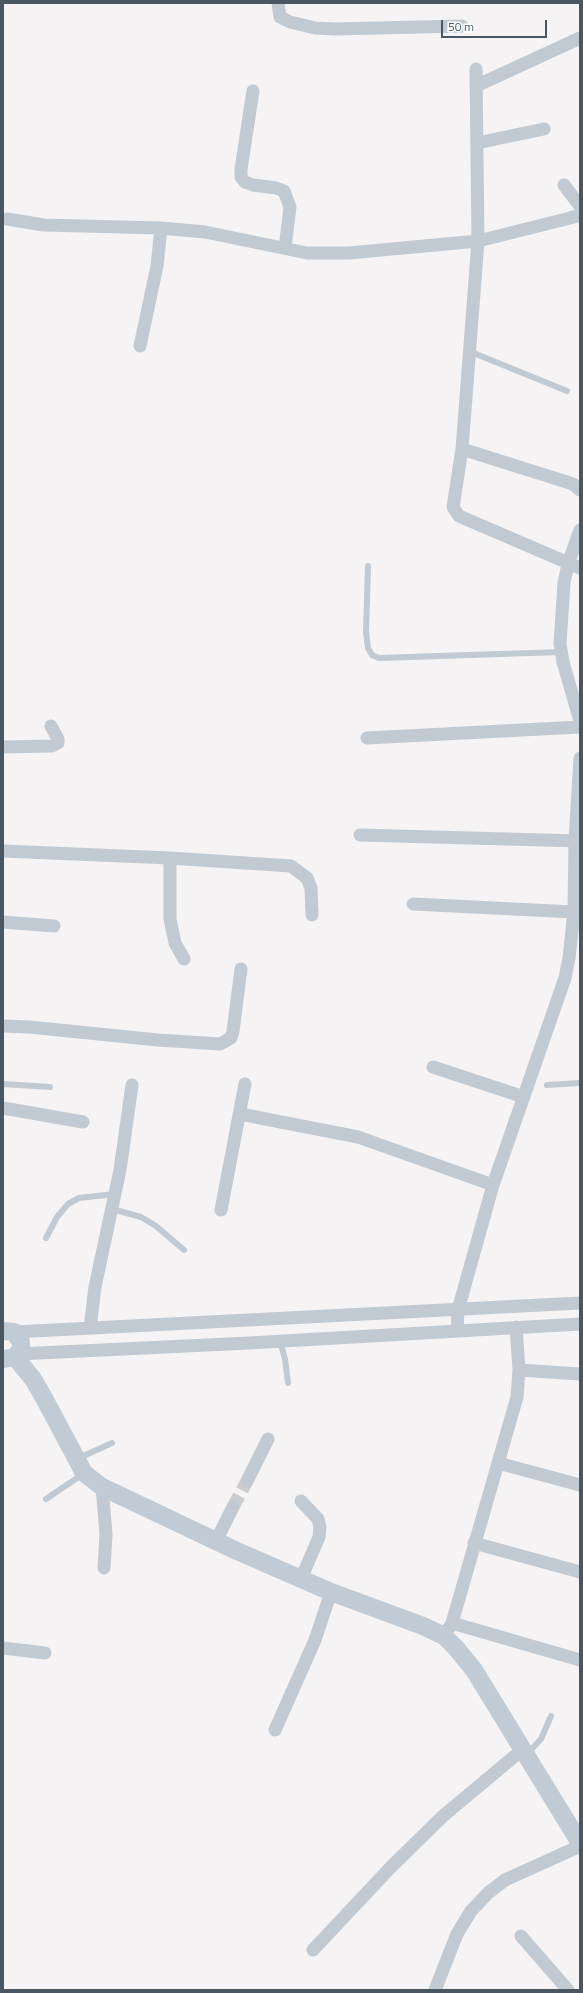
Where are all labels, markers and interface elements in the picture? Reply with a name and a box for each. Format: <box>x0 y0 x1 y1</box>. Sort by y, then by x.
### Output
scale bar <box>443 12 549 38</box>
text: 50 m <box>448 17 474 36</box>

